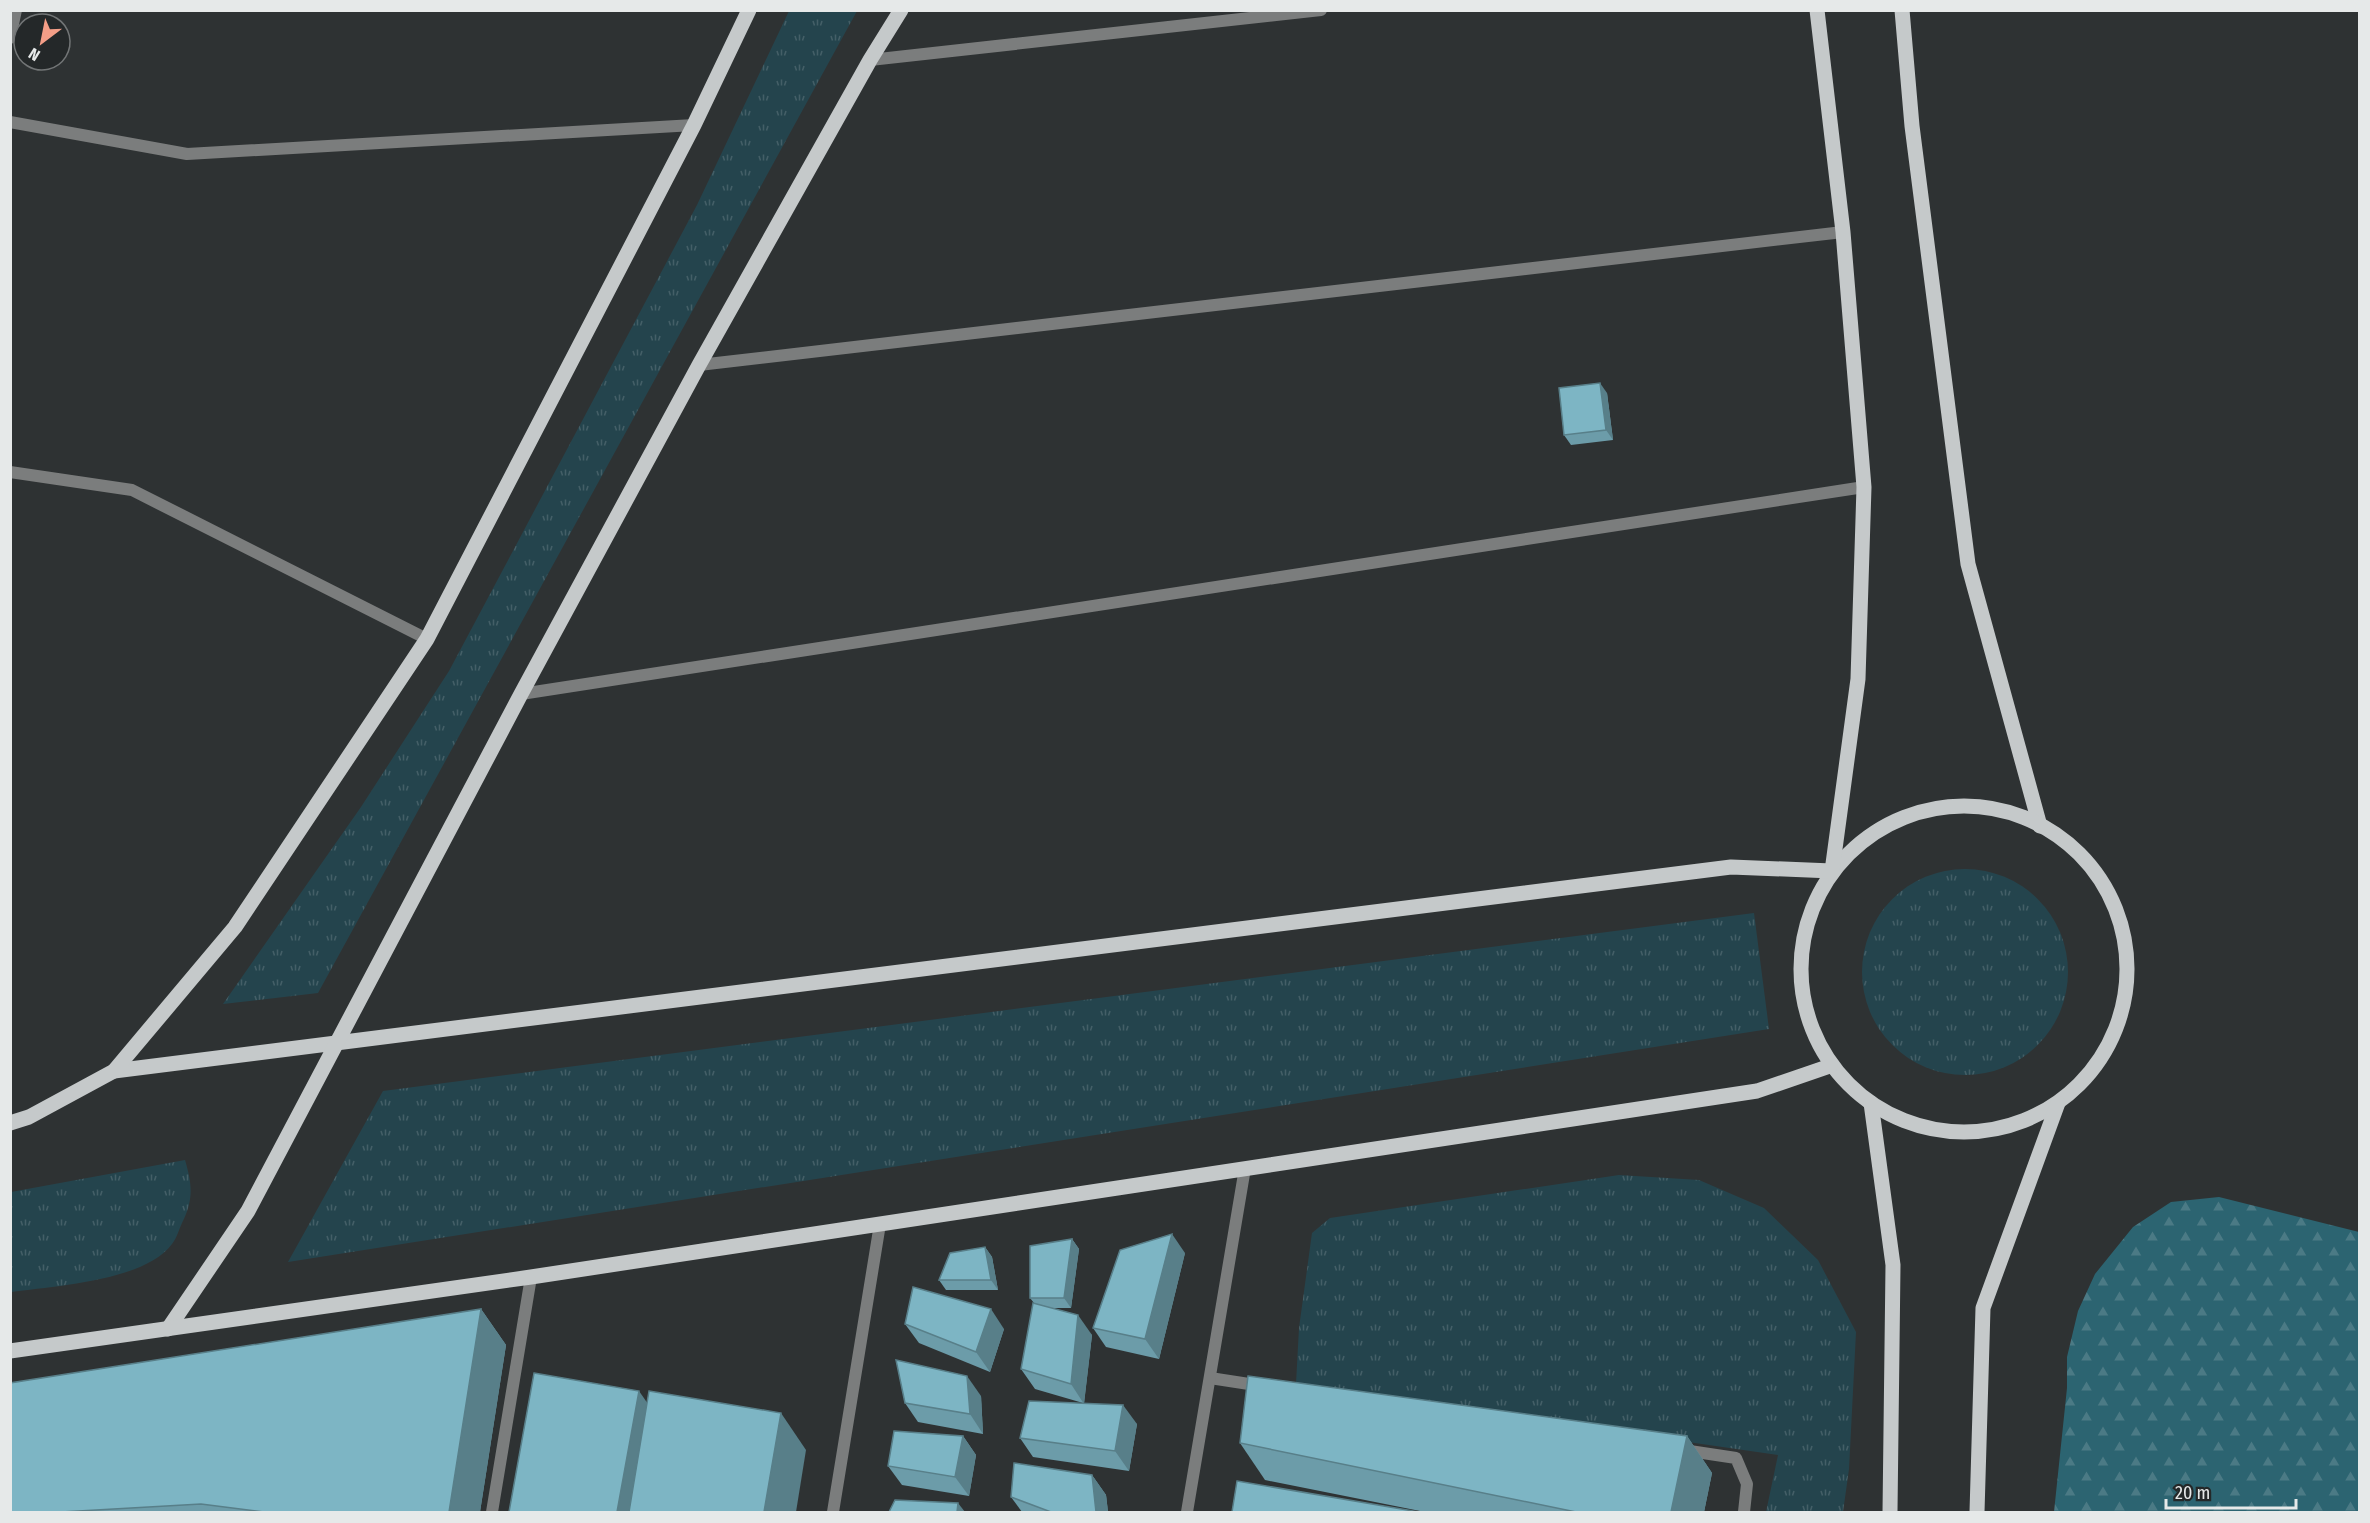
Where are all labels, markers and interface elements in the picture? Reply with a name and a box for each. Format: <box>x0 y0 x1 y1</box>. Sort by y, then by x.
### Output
north arrow <box>12 12 72 72</box>
text: N <box>25 44 43 65</box>
scale bar <box>2166 1472 2296 1510</box>
text: 20 m <box>2175 1482 2210 1504</box>

